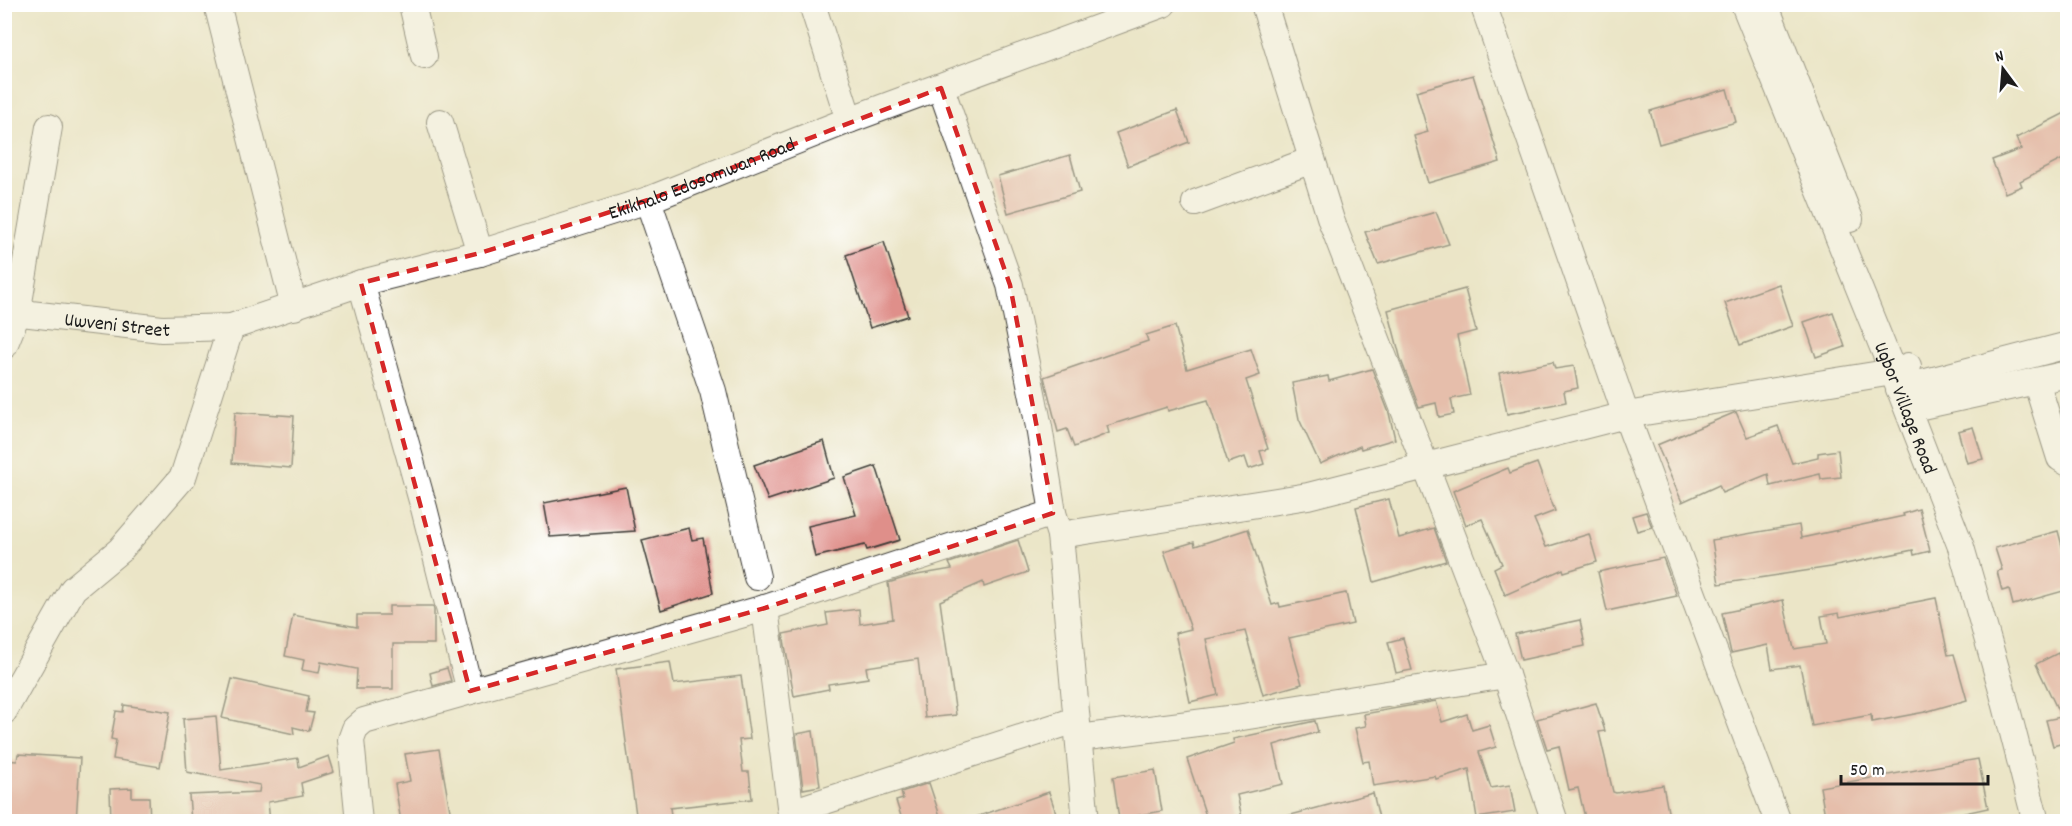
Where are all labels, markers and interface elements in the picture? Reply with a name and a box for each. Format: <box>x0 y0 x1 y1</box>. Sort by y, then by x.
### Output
north arrow <box>1973 39 2033 99</box>
text: N <box>1993 45 2007 69</box>
street label: Ekikhalo Edosomwan Road <box>605 132 800 229</box>
street label: Uwveni Street <box>63 307 170 346</box>
street label: Ugbor Village Road <box>1865 338 1942 479</box>
scale bar <box>1841 748 1988 786</box>
text: 50 m <box>1850 759 1885 784</box>

